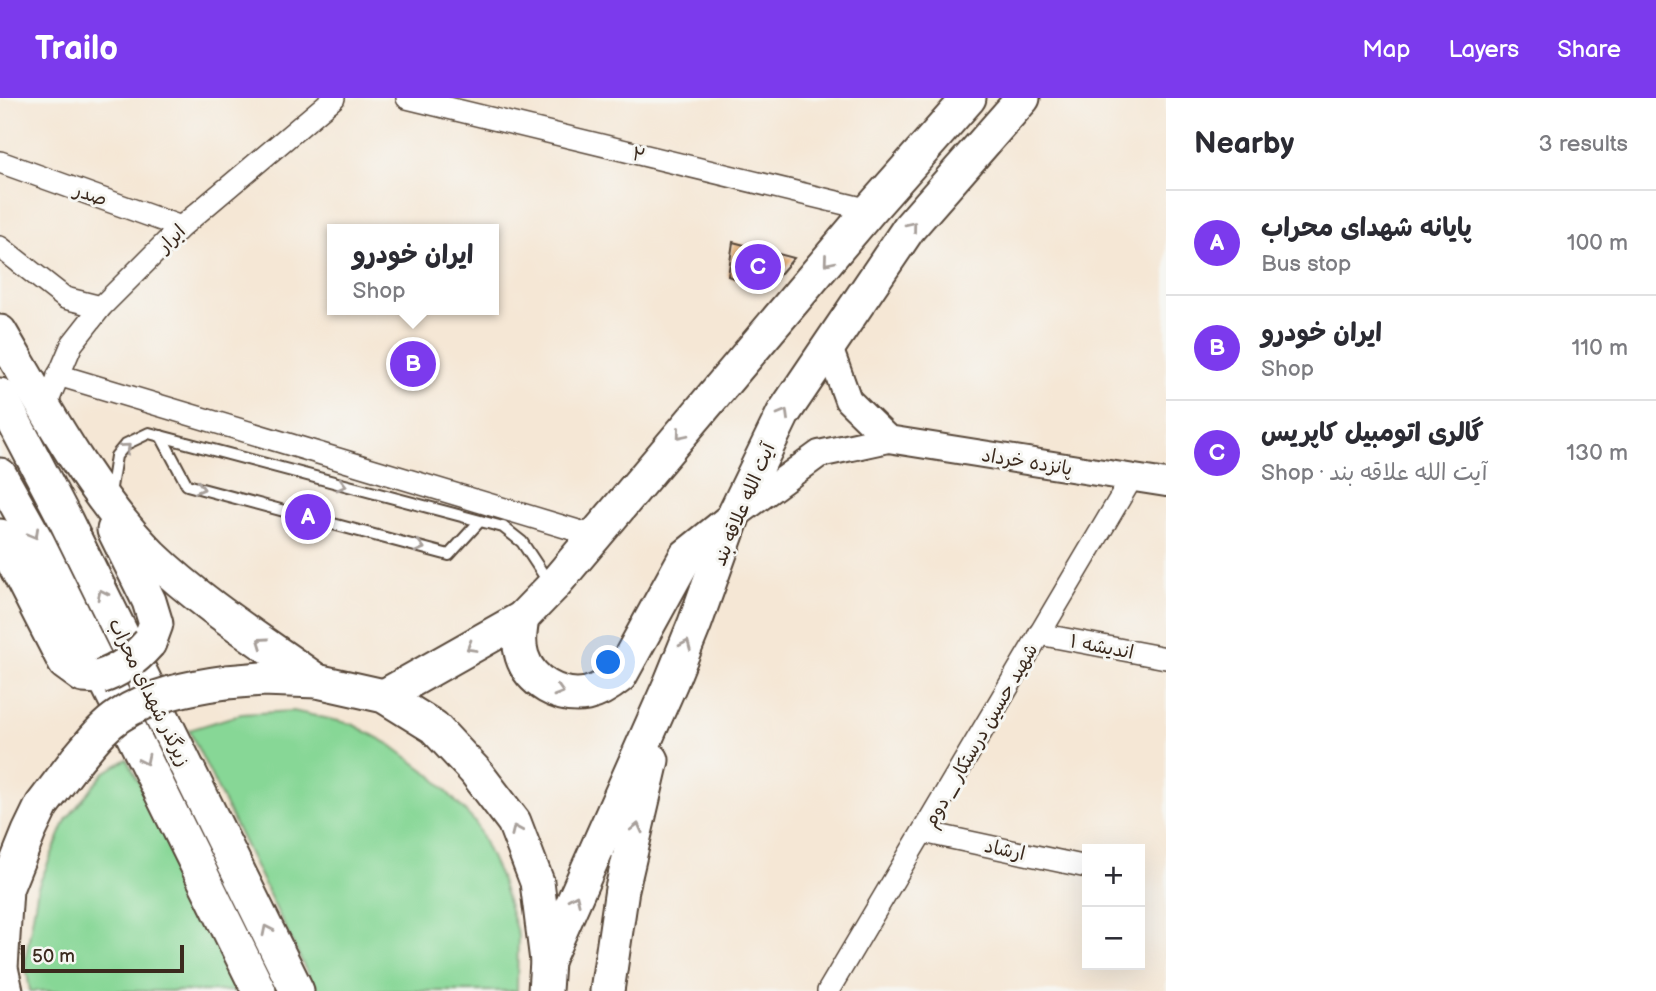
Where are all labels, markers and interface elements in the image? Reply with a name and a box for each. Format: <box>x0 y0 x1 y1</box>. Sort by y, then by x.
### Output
text: Trailo <box>35 29 118 69</box>
text: Map <box>1362 35 1410 64</box>
text: Layers <box>1448 35 1519 64</box>
text: Share <box>1557 35 1621 64</box>
text: Nearby <box>1194 126 1294 162</box>
text: 3 results <box>1539 130 1628 158</box>
street label: ۲ <box>630 143 648 168</box>
street label: صدر <box>69 178 110 212</box>
text: پایانه شهدای محراب <box>1261 213 1472 244</box>
street label: ابرار <box>152 220 191 259</box>
one-way arrow <box>904 221 916 234</box>
popup <box>327 224 499 315</box>
text: A <box>1210 229 1224 257</box>
text: 100 m <box>1567 229 1628 257</box>
text: ایران خودرو <box>353 240 473 271</box>
pin: C <box>735 241 781 293</box>
text: Bus stop <box>1261 250 1351 278</box>
one-way arrow <box>823 253 836 265</box>
text: Shop <box>353 277 406 305</box>
text: ایران خودرو <box>1261 318 1382 349</box>
text: B <box>1209 334 1225 362</box>
text: 110 m <box>1571 334 1628 362</box>
pin: B <box>390 338 436 390</box>
text: Shop <box>1261 355 1314 383</box>
one-way arrow <box>776 408 789 421</box>
text: گالری اتومبیل کاپریس <box>1261 418 1484 449</box>
one-way arrow <box>677 426 689 439</box>
street label: آیت الله علاقه بند <box>708 439 781 569</box>
text: C <box>1209 439 1225 467</box>
text: 130 m <box>1566 439 1628 467</box>
one-way arrow <box>118 444 131 456</box>
street label: پانزده خرداد <box>980 444 1074 481</box>
text: Shop · آیت الله علاقه بند <box>1261 459 1487 487</box>
one-way arrow <box>335 477 347 491</box>
one-way arrow <box>194 480 206 494</box>
pin: A <box>285 491 331 543</box>
one-way arrow <box>25 527 39 539</box>
one-way arrow <box>414 539 426 553</box>
one-way arrow <box>96 589 110 601</box>
street label: زیرگذر شهدای محراب <box>103 615 194 770</box>
street label: اندیشه ۱ <box>1068 630 1135 665</box>
one-way arrow <box>257 638 270 650</box>
one-way arrow <box>466 639 478 652</box>
one-way arrow <box>678 640 692 653</box>
street label: شهید حسین درستکار _ دوم <box>919 640 1045 833</box>
your location <box>591 645 625 679</box>
one-way arrow <box>553 682 565 697</box>
one-way arrow <box>137 753 151 765</box>
one-way arrow <box>629 822 643 834</box>
one-way arrow <box>510 825 524 837</box>
street label: ارشاد <box>982 835 1027 866</box>
map controls <box>1082 844 1145 970</box>
button: + <box>1082 844 1145 907</box>
one-way arrow <box>567 893 581 906</box>
button: − <box>1082 907 1145 970</box>
one-way arrow <box>261 925 275 937</box>
scale bar <box>21 942 184 974</box>
text: 50 m <box>32 945 75 968</box>

